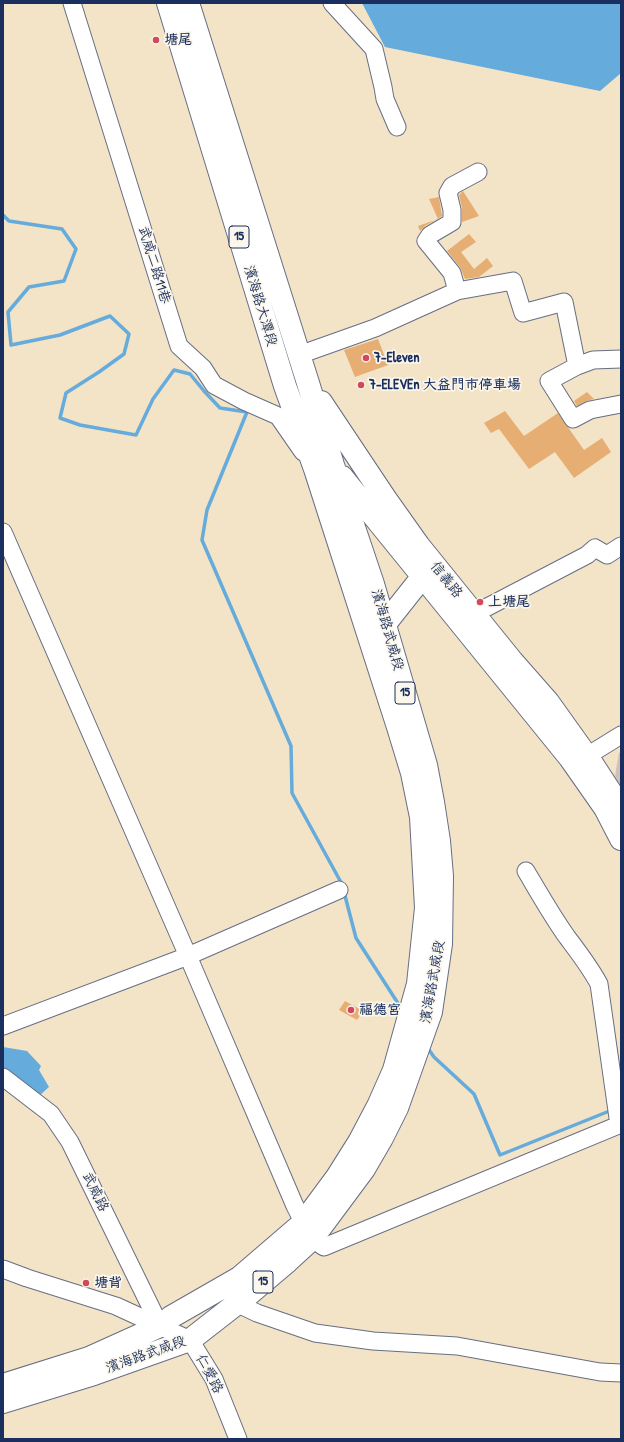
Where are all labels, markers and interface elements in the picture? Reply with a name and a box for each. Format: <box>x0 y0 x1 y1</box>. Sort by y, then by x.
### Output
place label: 塘尾 <box>164 32 192 48</box>
marker: 塘尾 <box>151 35 161 45</box>
street label: 武威二路11巷 <box>134 224 174 306</box>
road number: 15 <box>229 226 249 248</box>
street label: 濱海路大潭段 <box>240 263 280 349</box>
place label: 7-Eleven <box>374 350 420 366</box>
marker: 7-Eleven <box>361 353 371 363</box>
place label: 7-ELEVEn 大益門市停車場 <box>369 377 521 393</box>
marker: 7-ELEVEn 大益門市停車場 <box>356 380 366 390</box>
street label: 信義路 <box>426 558 466 602</box>
street label: 濱海路武威段 <box>367 587 407 673</box>
place label: 上塘尾 <box>488 594 530 610</box>
marker: 上塘尾 <box>475 597 485 607</box>
road number: 15 <box>395 682 415 704</box>
street label: 濱海路武威段 <box>417 939 449 1025</box>
place label: 福德宮 <box>359 1002 401 1018</box>
marker: 福德宮 <box>346 1005 356 1015</box>
street label: 武威路 <box>78 1169 112 1215</box>
road number: 15 <box>253 1271 273 1293</box>
place label: 塘背 <box>94 1275 122 1291</box>
marker: 塘背 <box>81 1278 91 1288</box>
street label: 濱海路武威段 <box>104 1333 188 1377</box>
street label: 仁愛路 <box>192 1352 226 1396</box>

